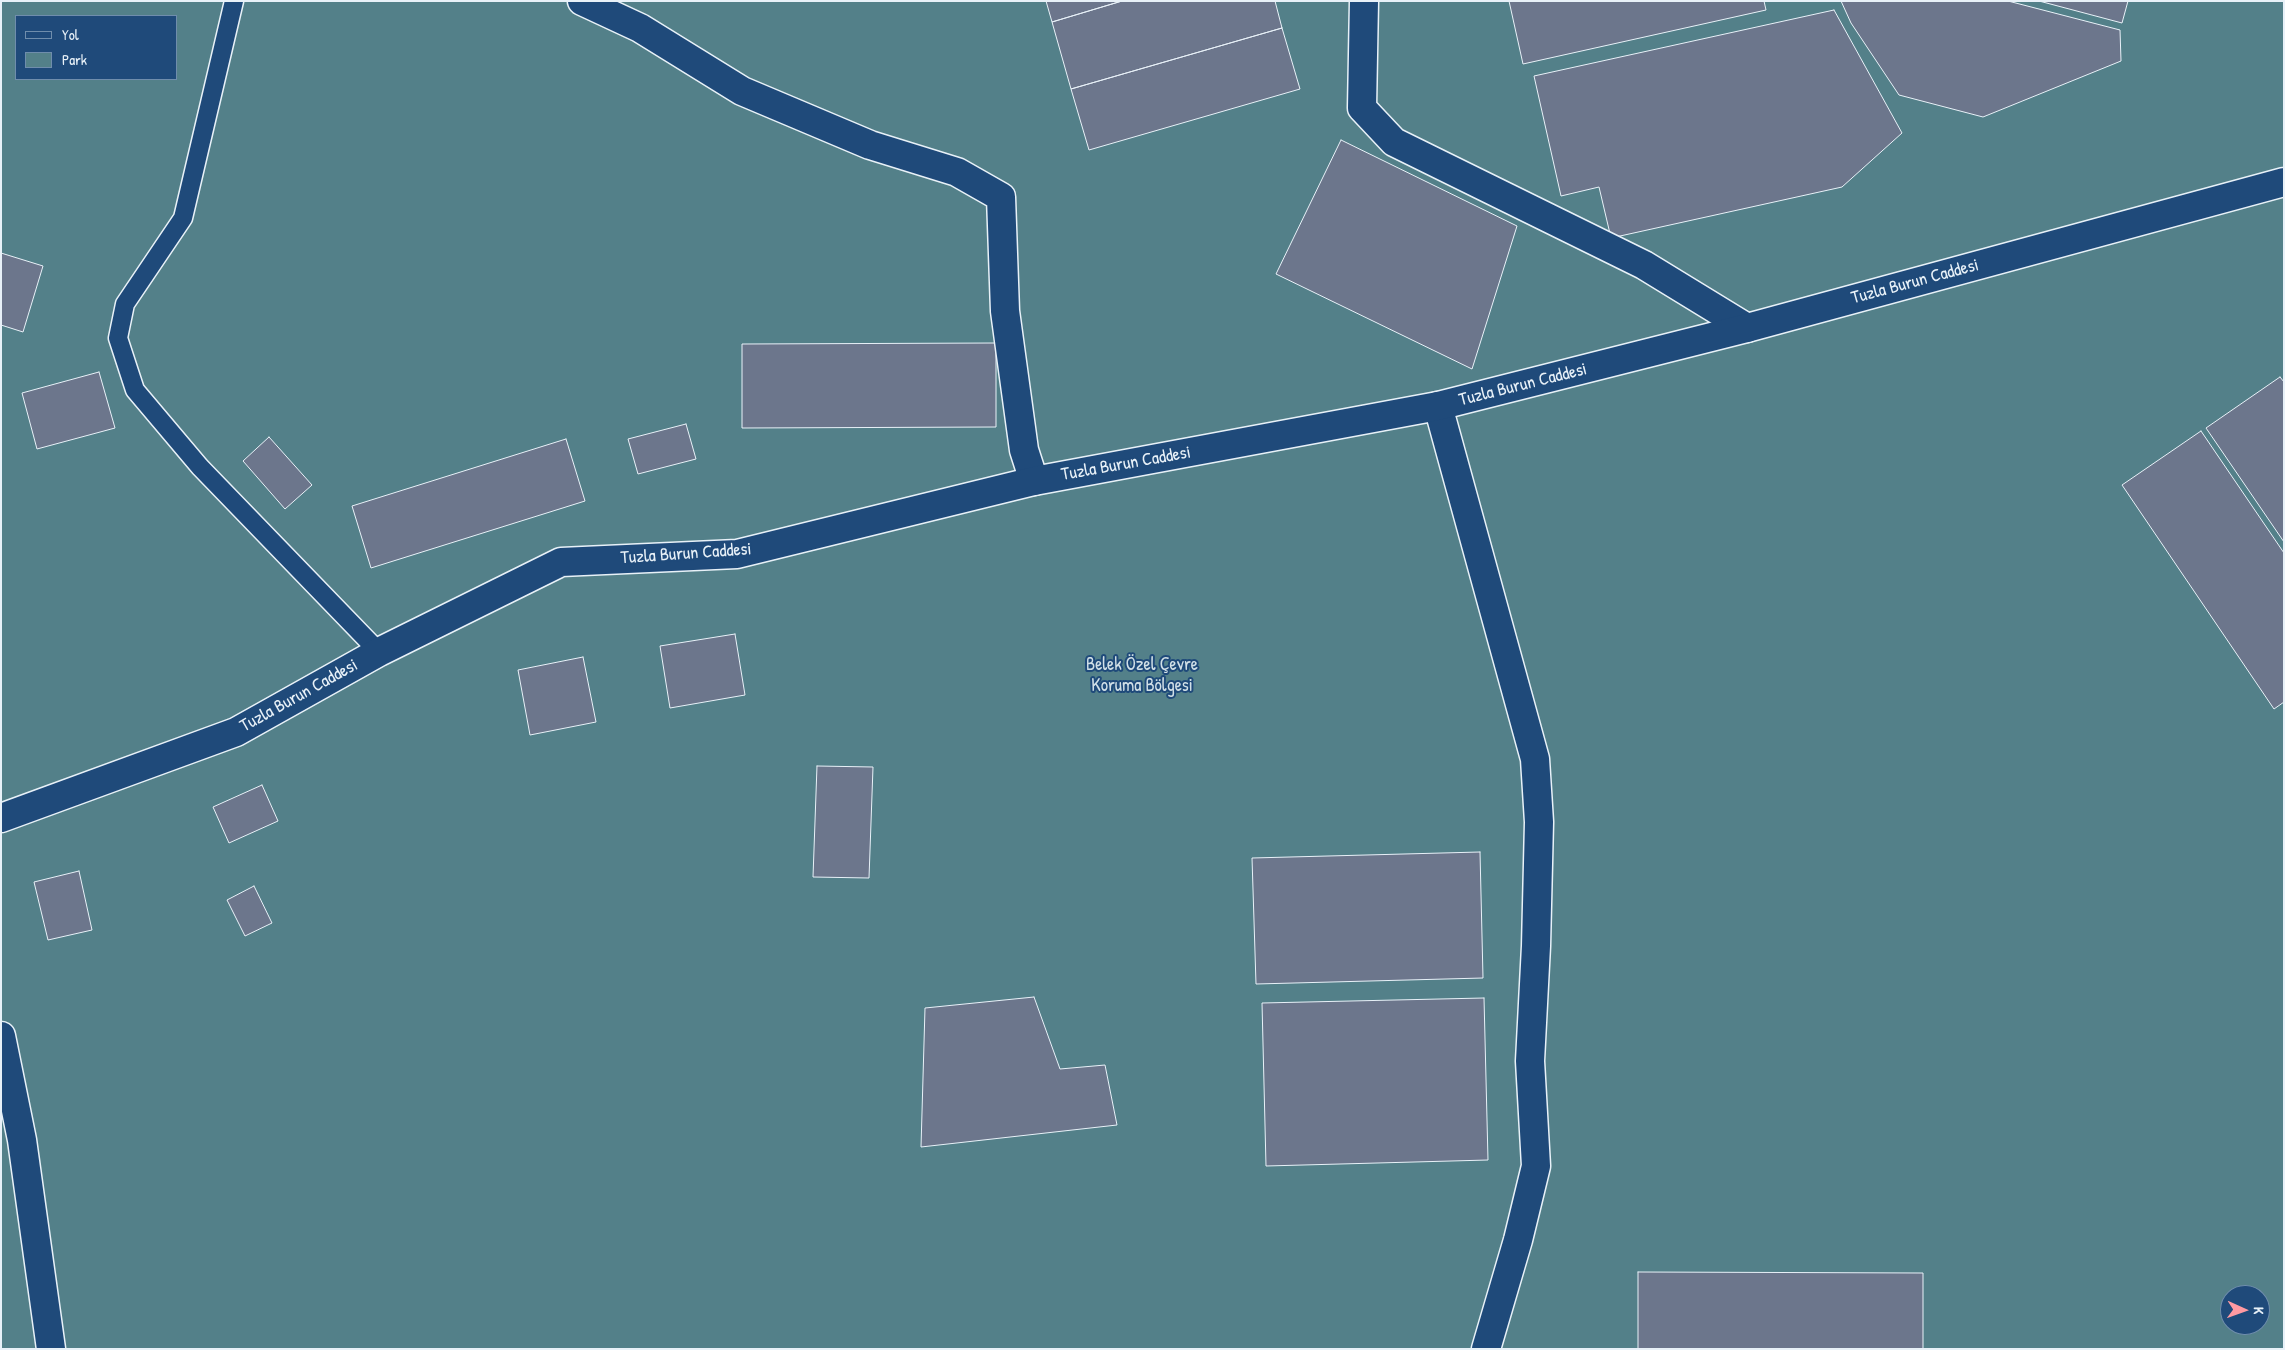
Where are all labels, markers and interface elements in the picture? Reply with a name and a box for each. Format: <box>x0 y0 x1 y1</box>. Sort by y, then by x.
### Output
legend <box>15 15 178 80</box>
text: Yol <box>62 24 79 45</box>
text: Park <box>62 49 87 70</box>
street label: Tuzla Burun Caddesi <box>1849 255 1981 309</box>
street label: Tuzla Burun Caddesi <box>1457 359 1589 411</box>
street label: Tuzla Burun Caddesi <box>1060 442 1192 486</box>
street label: Tuzla Burun Caddesi <box>620 539 752 569</box>
park label: Belek Özel Çevre Koruma Bölgesi <box>1086 654 1198 696</box>
street label: Tuzla Burun Caddesi <box>236 655 362 737</box>
north arrow <box>2220 1285 2270 1335</box>
text: K <box>2250 1307 2269 1314</box>

